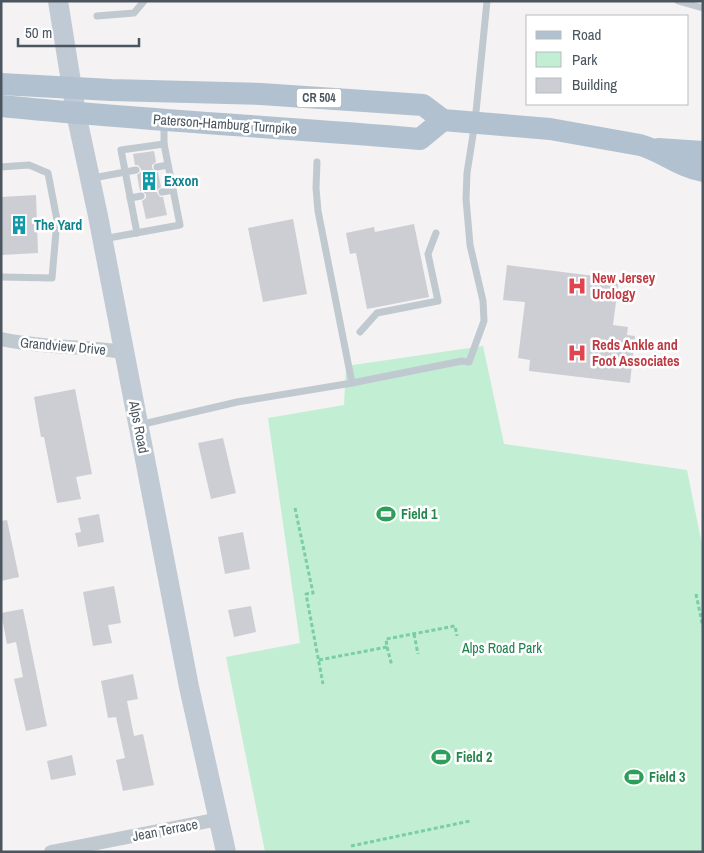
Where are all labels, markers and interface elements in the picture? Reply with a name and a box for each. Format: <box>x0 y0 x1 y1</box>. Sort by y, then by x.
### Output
scale bar <box>18 15 139 47</box>
legend <box>526 15 689 105</box>
text: 50 m <box>25 22 52 43</box>
text: Road <box>572 24 601 45</box>
text: Park <box>572 49 598 70</box>
text: Building <box>572 74 617 95</box>
road number: CR 504 <box>296 89 342 108</box>
street label: Paterson-Hamburg Turnpike <box>152 110 298 138</box>
building icon: Exxon <box>138 170 160 192</box>
place label: Exxon <box>164 172 198 190</box>
building icon: The Yard <box>8 214 30 236</box>
place label: The Yard <box>34 216 82 234</box>
place label: New Jersey Urology <box>592 269 656 303</box>
hospital icon: New Jersey Urology <box>566 275 588 297</box>
street label: Grandview Drive <box>19 333 107 359</box>
place label: Reds Ankle and Foot Associates <box>592 336 680 370</box>
hospital icon: Reds Ankle and Foot Associates <box>566 342 588 364</box>
street label: Alps Road <box>125 398 153 455</box>
sports icon: Field 1 <box>375 503 397 525</box>
place label: Field 1 <box>401 505 438 523</box>
park label: Alps Road Park <box>461 639 542 657</box>
sports icon: Field 2 <box>430 746 452 768</box>
place label: Field 2 <box>456 748 492 766</box>
sports icon: Field 3 <box>623 766 645 788</box>
place label: Field 3 <box>649 768 685 786</box>
street label: Jean Terrace <box>131 815 199 845</box>

